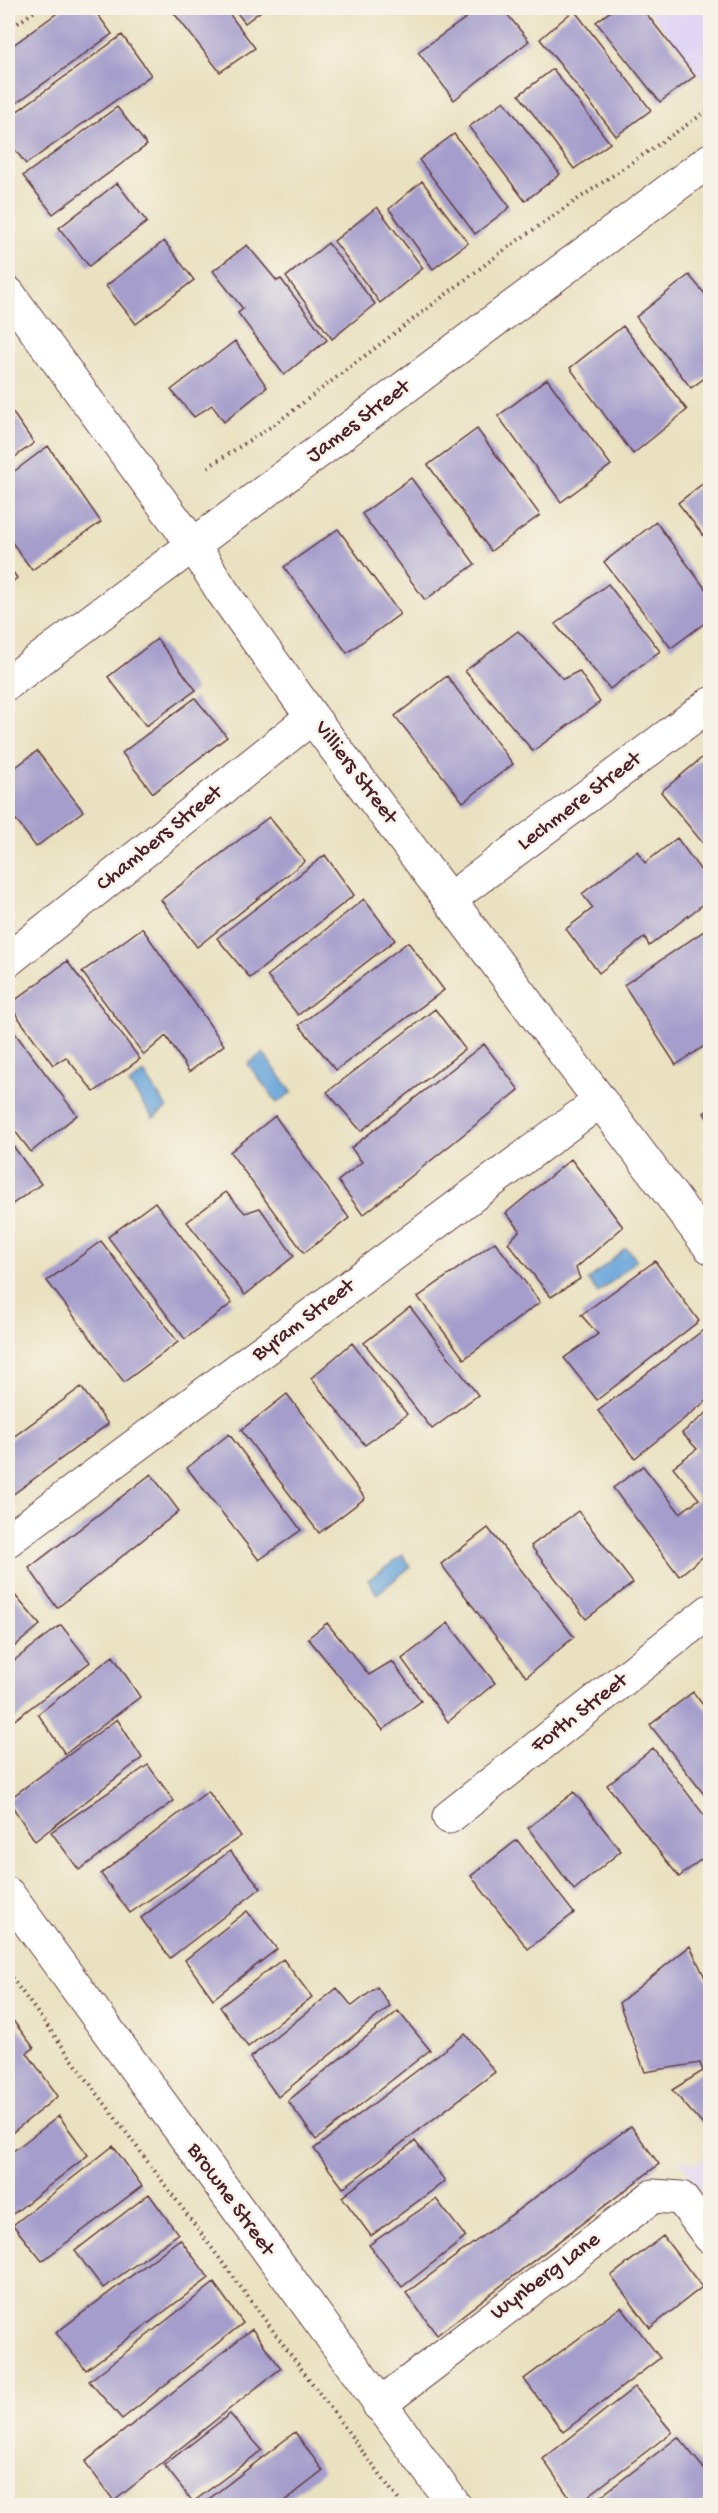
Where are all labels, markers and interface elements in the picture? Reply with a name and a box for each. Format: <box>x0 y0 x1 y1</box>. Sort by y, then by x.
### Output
street label: James Street <box>302 373 417 469</box>
street label: Villiers Street <box>307 715 403 831</box>
street label: Lechmere Street <box>513 746 649 857</box>
street label: Chambers Street <box>92 779 230 898</box>
street label: Byram Street <box>247 1273 362 1369</box>
street label: Forth Street <box>526 1667 635 1760</box>
street label: Browne Street <box>180 2138 281 2263</box>
street label: Wynberg Lane <box>486 2227 606 2327</box>

